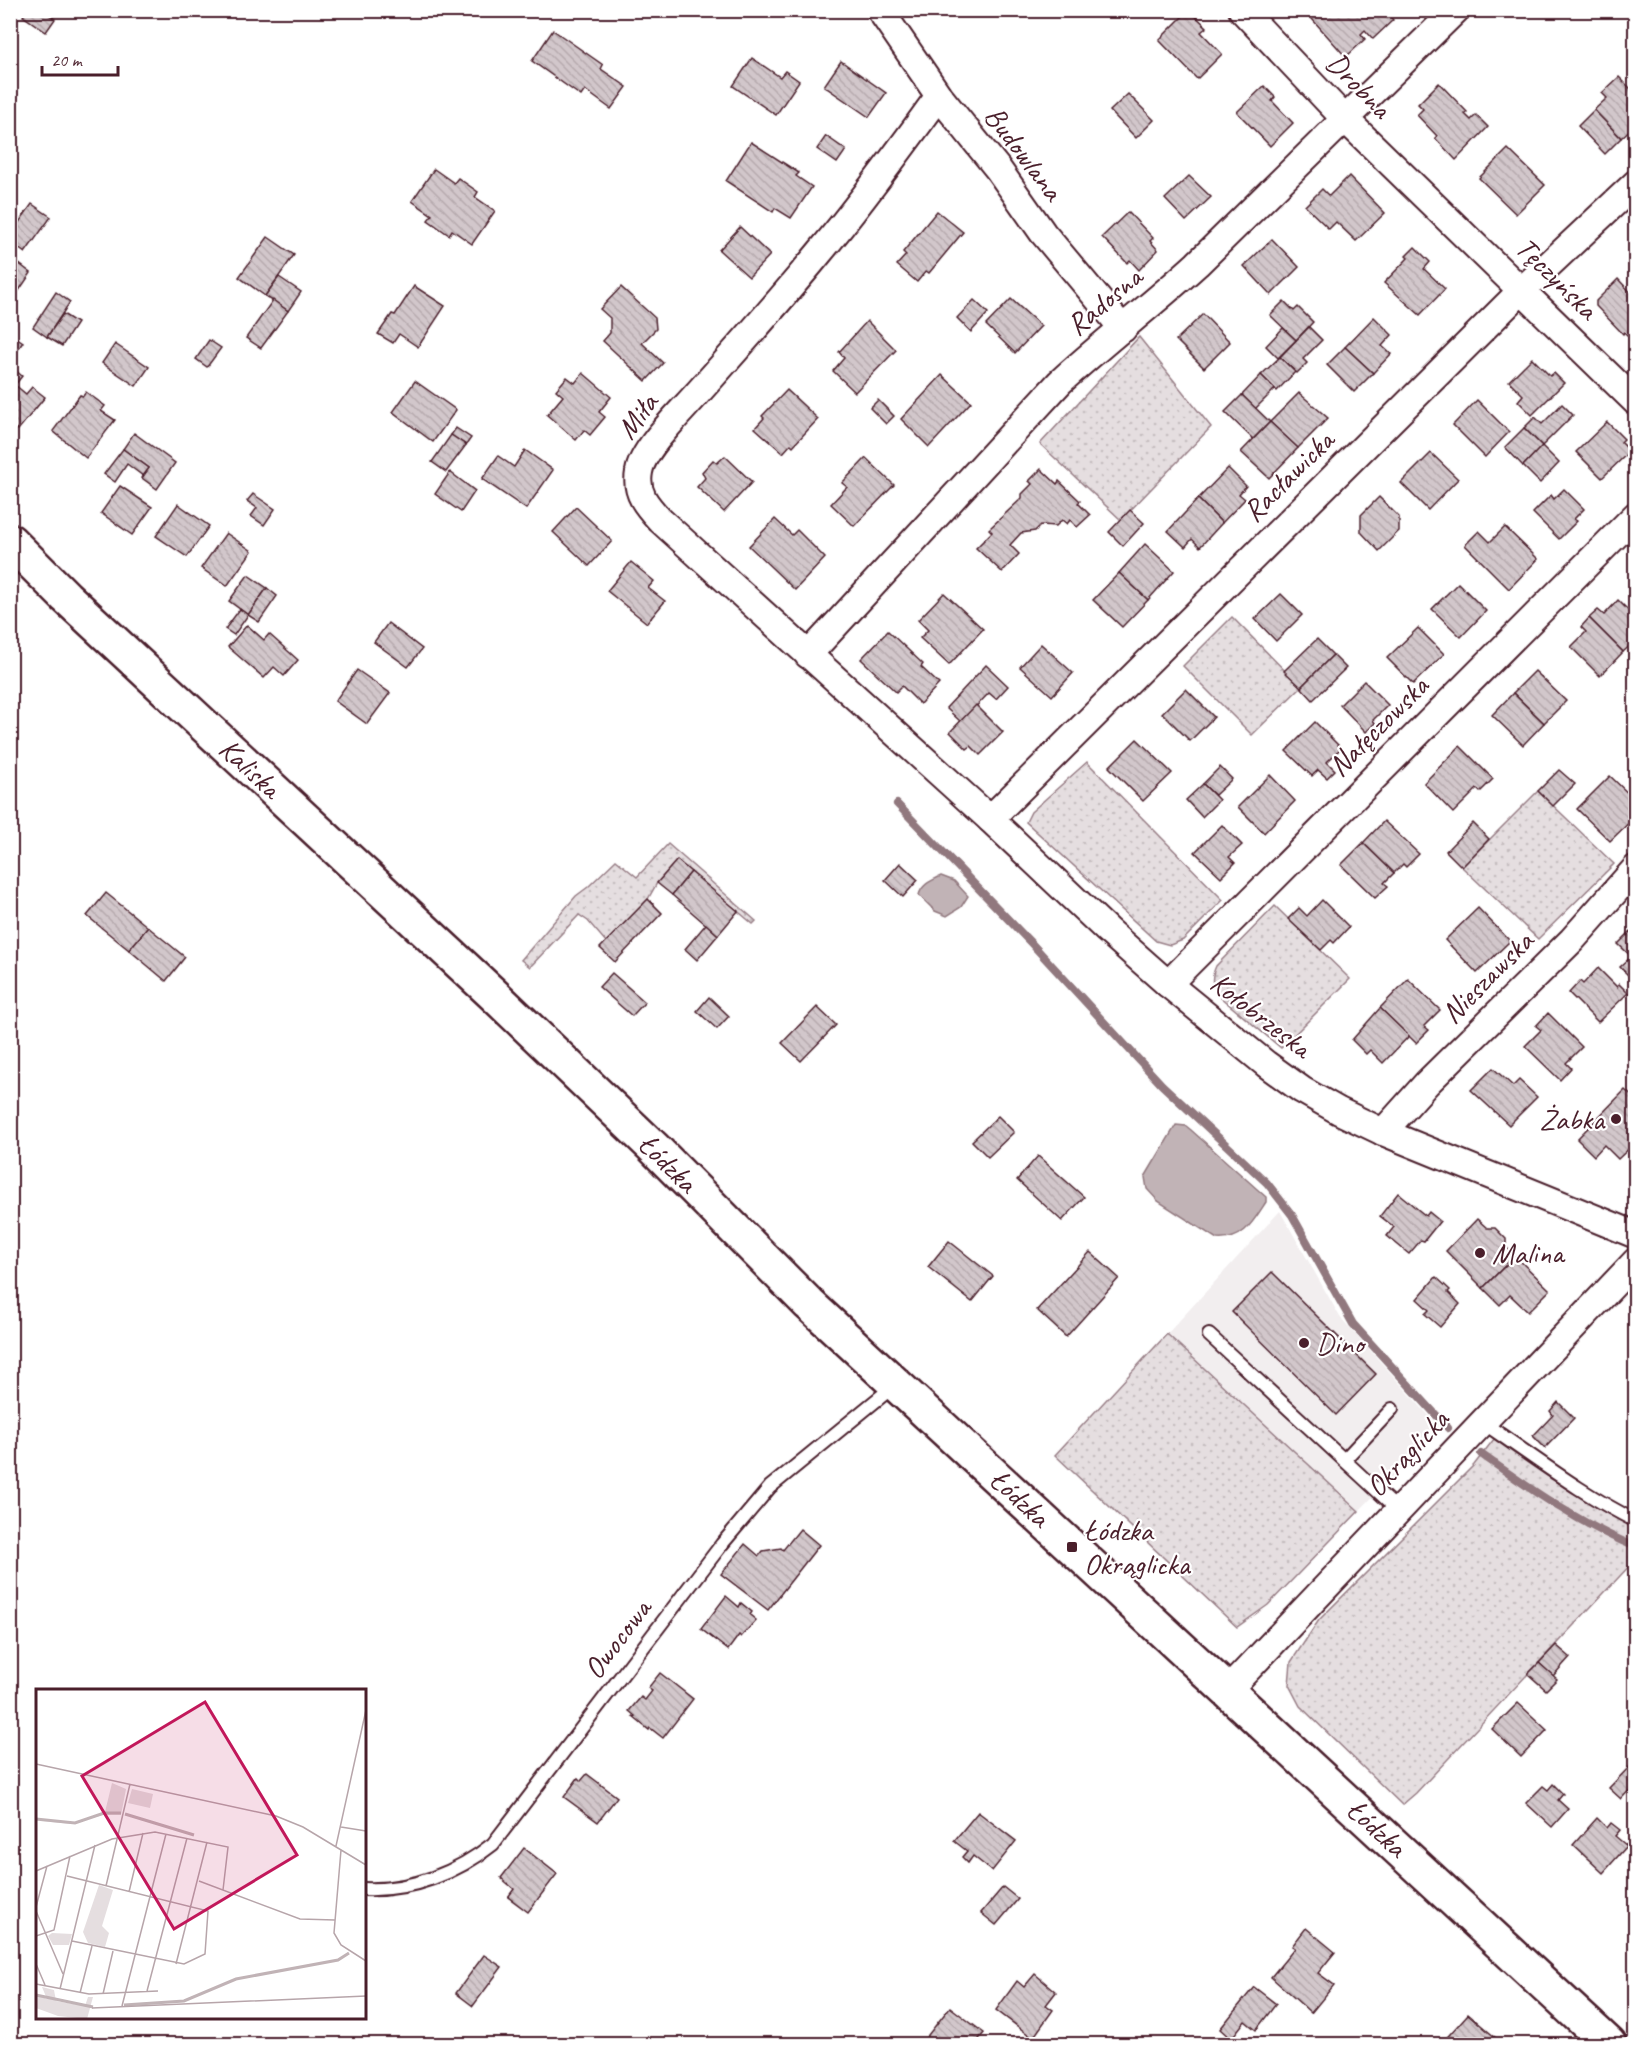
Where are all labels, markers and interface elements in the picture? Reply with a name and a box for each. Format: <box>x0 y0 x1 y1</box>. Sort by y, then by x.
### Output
scale bar <box>42 39 118 77</box>
street label: Drobna <box>1318 44 1401 128</box>
text: 20 m <box>51 49 84 71</box>
street label: Budowlana <box>976 98 1073 209</box>
street label: Tęczyńska <box>1508 229 1608 329</box>
street label: Radosna <box>1058 257 1152 344</box>
street label: Miła <box>608 384 668 446</box>
street label: Racławicka <box>1234 420 1344 530</box>
street label: Nałęczowska <box>1320 666 1438 784</box>
street label: Kaliska <box>211 730 291 808</box>
street label: Nieszawska <box>1433 921 1543 1031</box>
street label: Kołobrzeska <box>1203 964 1321 1068</box>
place label: Żabka <box>1539 1100 1606 1138</box>
marker: Żabka <box>1609 1112 1623 1126</box>
street label: Łódzka <box>630 1125 707 1202</box>
place label: Malina <box>1492 1234 1566 1272</box>
marker: Malina <box>1473 1246 1487 1260</box>
place label: Dino <box>1316 1324 1367 1362</box>
marker: Dino <box>1297 1336 1311 1350</box>
street label: Okrąglicka <box>1357 1400 1458 1505</box>
street label: Łódzka <box>982 1461 1059 1537</box>
place label: Łódzka Okrąglicka <box>1084 1511 1192 1583</box>
marker: Łódzka Okrąglicka <box>1065 1540 1079 1554</box>
street label: Owocowa <box>575 1589 661 1686</box>
inset map <box>36 1689 366 2019</box>
street label: Łódzka <box>1339 1791 1416 1867</box>

